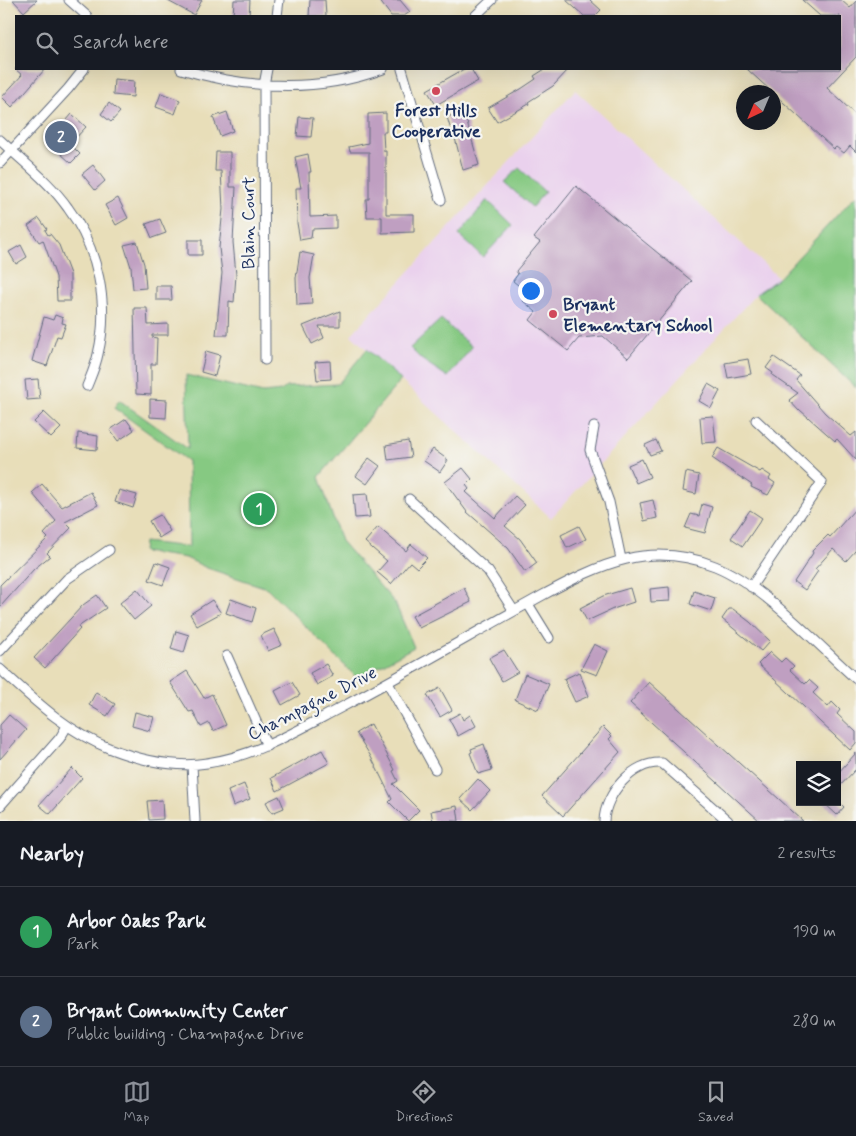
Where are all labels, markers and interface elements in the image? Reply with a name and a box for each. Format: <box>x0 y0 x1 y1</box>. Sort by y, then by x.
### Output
search box <box>15 15 841 70</box>
icon: search <box>33 29 61 57</box>
text: Search here <box>73 30 169 55</box>
marker: Forest Hills Cooperative <box>430 85 442 97</box>
north arrow <box>736 85 781 130</box>
place label: Forest Hills Cooperative <box>391 99 481 144</box>
pin: 2 <box>45 118 77 156</box>
street label: Blain Court <box>237 177 261 269</box>
your location <box>518 278 544 304</box>
place label: Bryant Elementary School <box>563 293 713 338</box>
marker: Bryant Elementary School <box>547 308 559 320</box>
pin: 1 <box>243 490 275 528</box>
street label: Champagne Drive <box>244 661 382 749</box>
map controls <box>796 761 841 806</box>
button: layers <box>796 761 841 806</box>
text: Nearby <box>20 840 84 868</box>
text: 2 results <box>778 843 836 864</box>
text: Arbor Oaks Park <box>67 909 206 934</box>
text: 1 <box>32 921 40 942</box>
text: 190 m <box>793 921 836 942</box>
text: Park <box>67 934 99 955</box>
text: Bryant Community Center <box>67 999 288 1024</box>
text: 2 <box>32 1011 40 1032</box>
text: 280 m <box>793 1011 836 1032</box>
text: Public building · Champagne Drive <box>67 1024 304 1045</box>
tab: Map <box>123 1078 151 1126</box>
tab: Directions <box>396 1078 453 1126</box>
tab: Saved <box>698 1078 733 1126</box>

